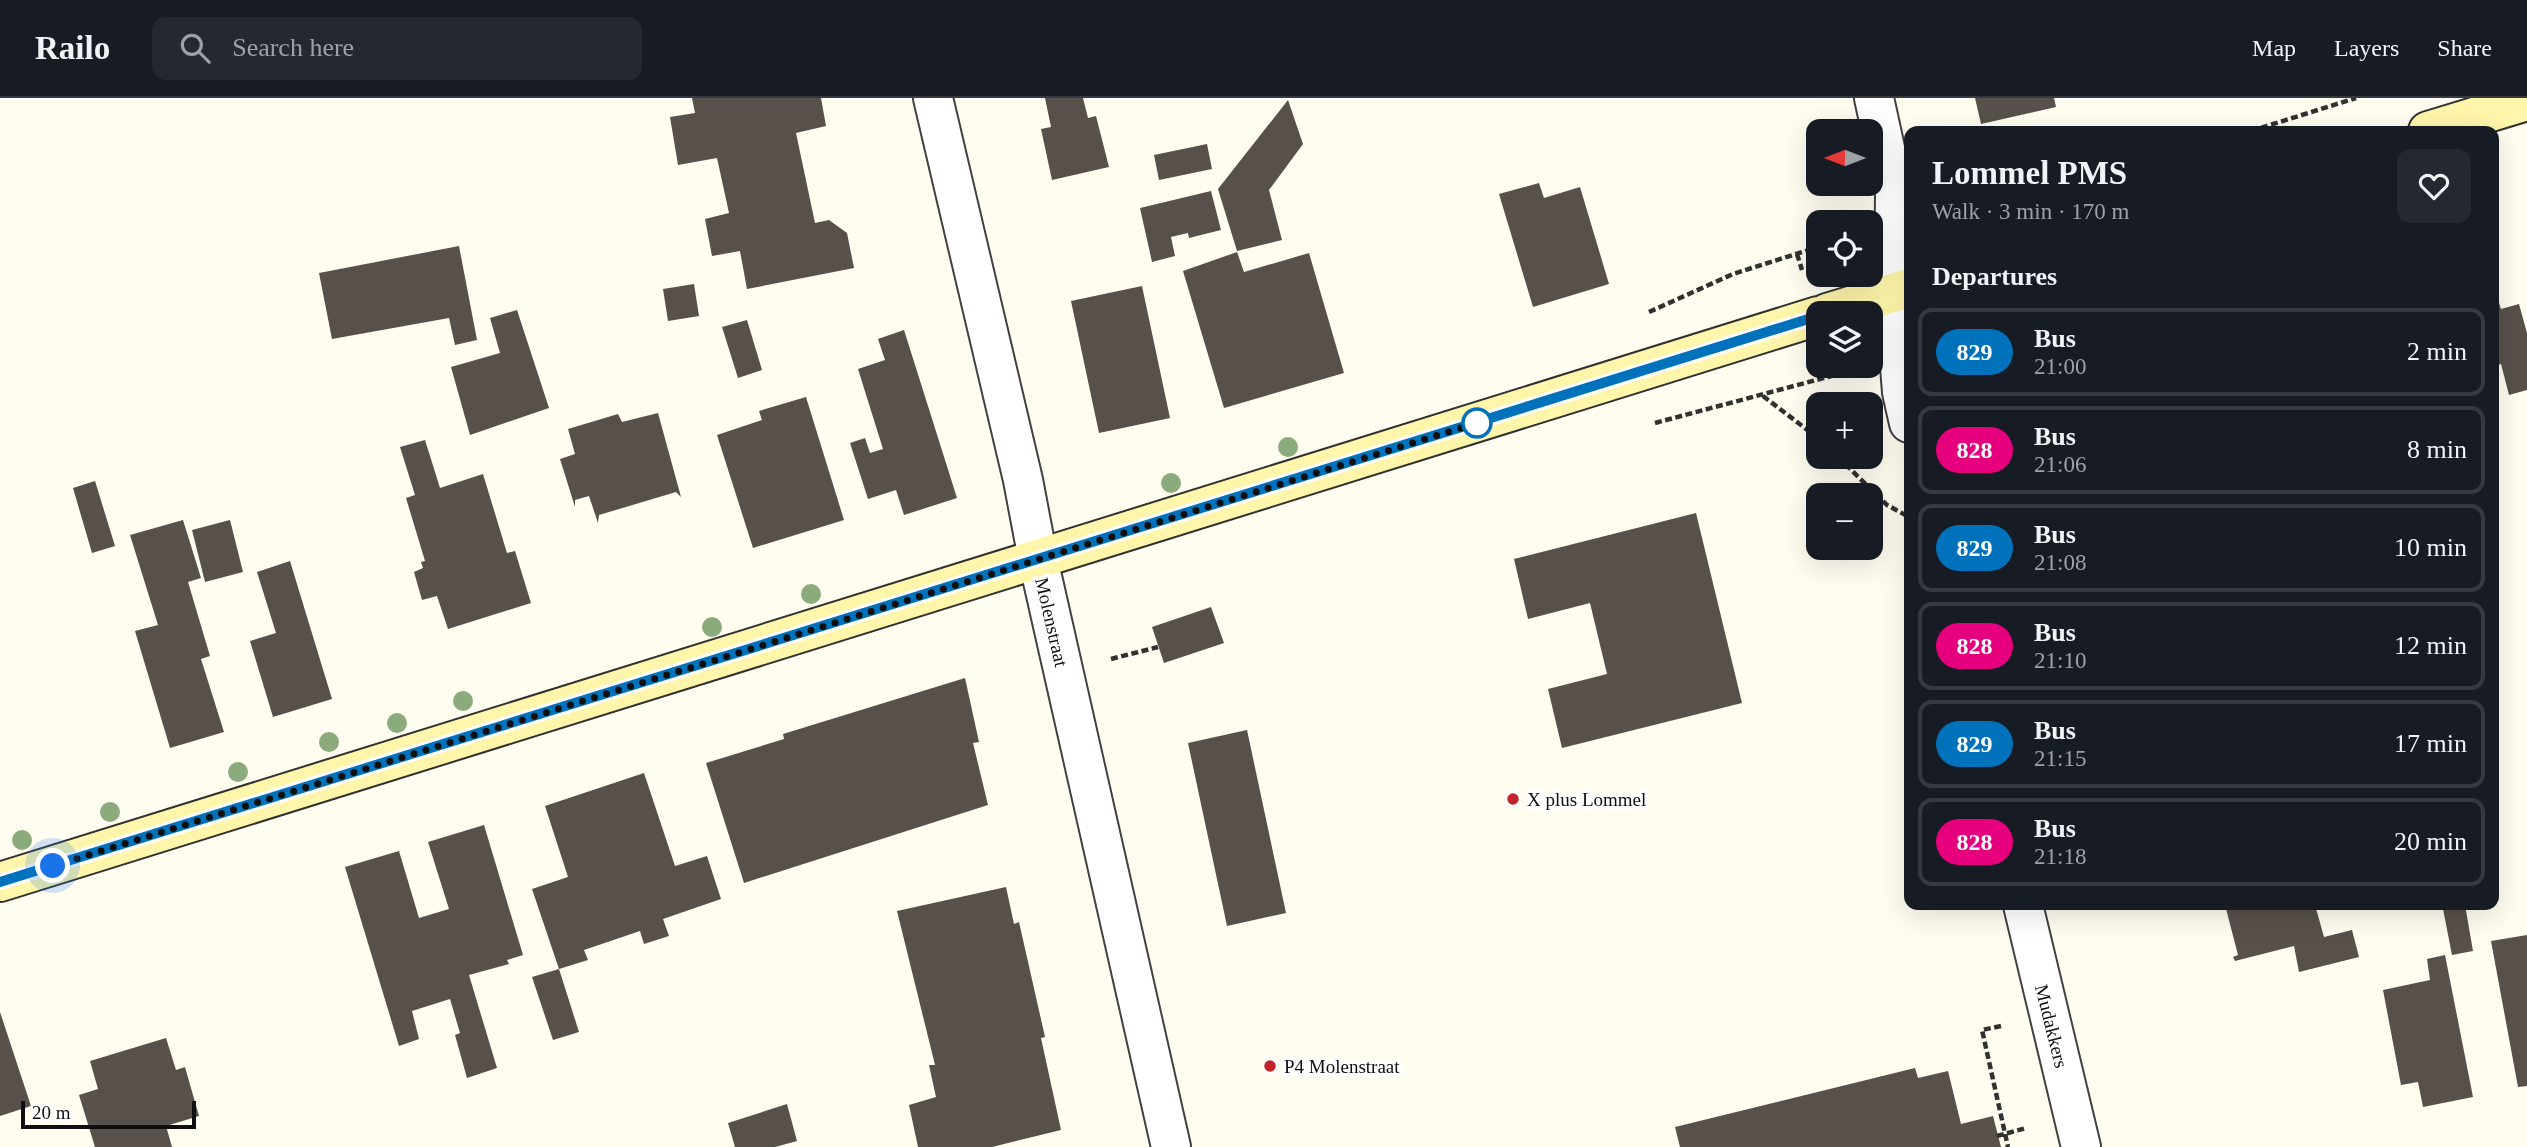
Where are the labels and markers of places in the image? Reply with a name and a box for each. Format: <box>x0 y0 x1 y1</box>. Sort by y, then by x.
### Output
unlabelled marker <box>1462 408 1492 438</box>
place label: X plus Lommel <box>1527 789 1646 810</box>
marker: X plus Lommel <box>1505 791 1521 807</box>
place label: P4 Molenstraat <box>1284 1056 1400 1077</box>
marker: P4 Molenstraat <box>1262 1058 1278 1074</box>

